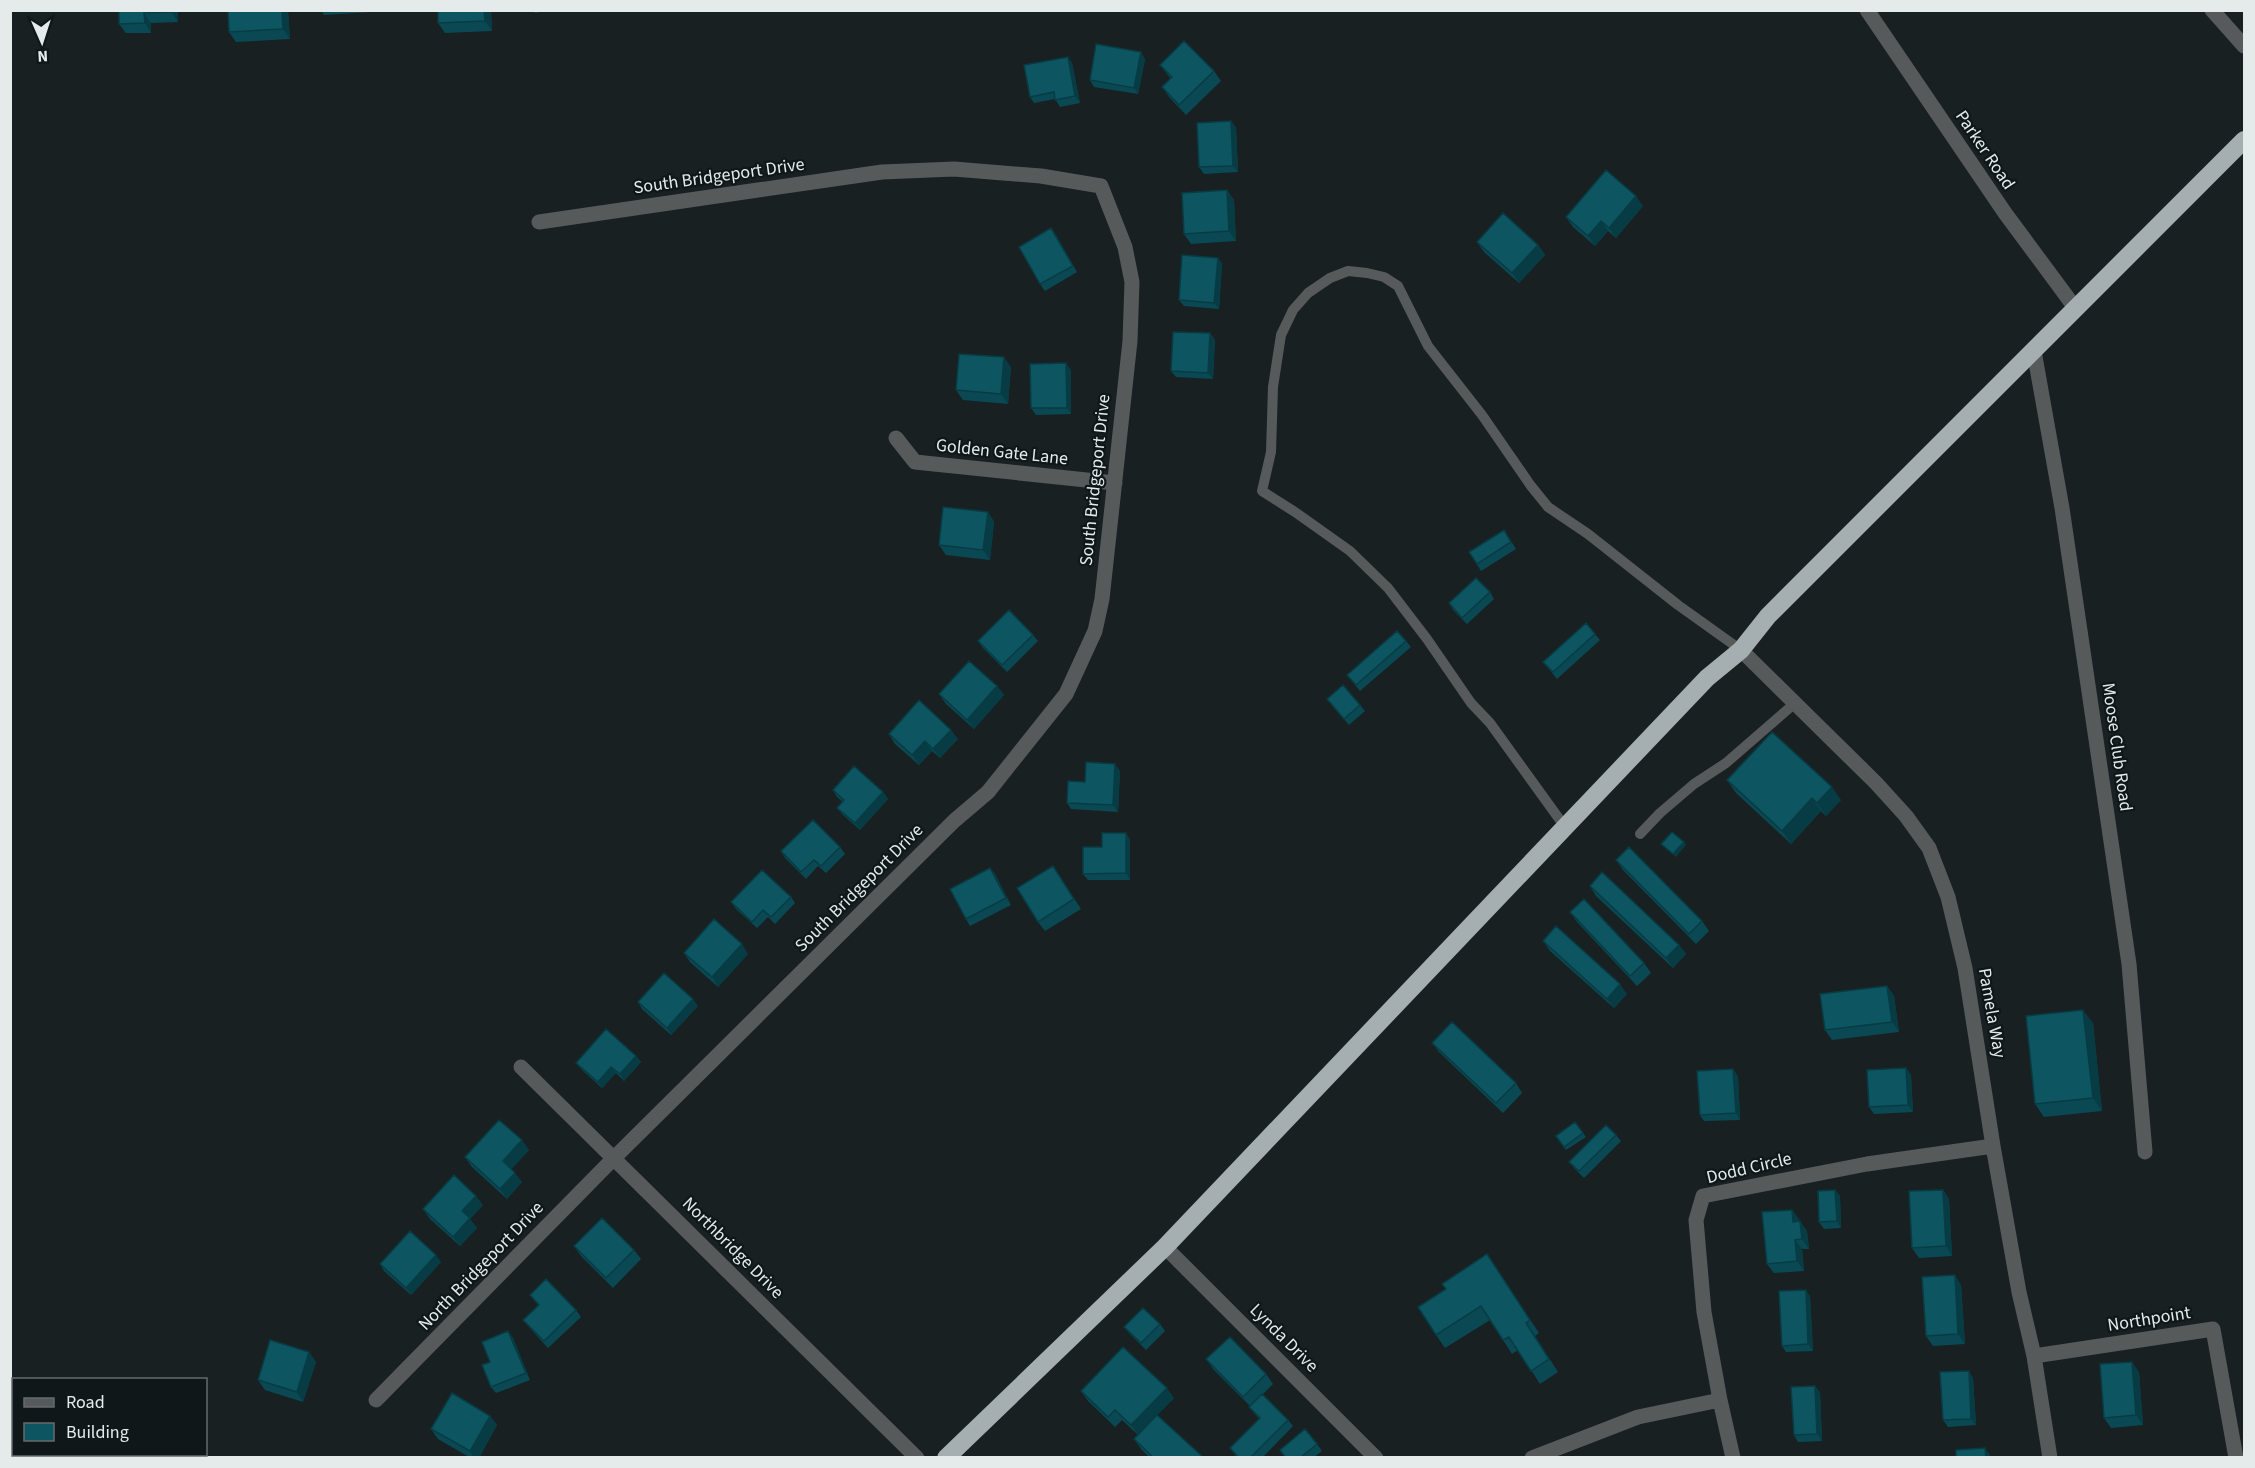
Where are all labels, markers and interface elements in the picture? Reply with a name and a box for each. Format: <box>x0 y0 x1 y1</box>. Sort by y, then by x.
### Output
north arrow <box>12 12 72 72</box>
text: N <box>37 45 49 67</box>
street label: Parker Road <box>1949 105 2021 195</box>
street label: South Bridgeport Drive <box>632 152 806 200</box>
street label: South Bridgeport Drive <box>1074 393 1116 567</box>
street label: Golden Gate Lane <box>935 433 1069 471</box>
street label: Moose Club Road <box>2096 681 2138 813</box>
street label: South Bridgeport Drive <box>789 818 929 958</box>
street label: Pamela Way <box>1972 966 2012 1061</box>
street label: Dodd Circle <box>1704 1146 1794 1190</box>
street label: Northbridge Drive <box>677 1192 789 1304</box>
street label: North Bridgeport Drive <box>413 1196 549 1336</box>
street label: Lynda Drive <box>1244 1298 1324 1378</box>
street label: Northpoint <box>2106 1300 2192 1338</box>
legend <box>12 1378 207 1456</box>
text: Road <box>66 1390 105 1415</box>
text: Building <box>66 1420 129 1445</box>

